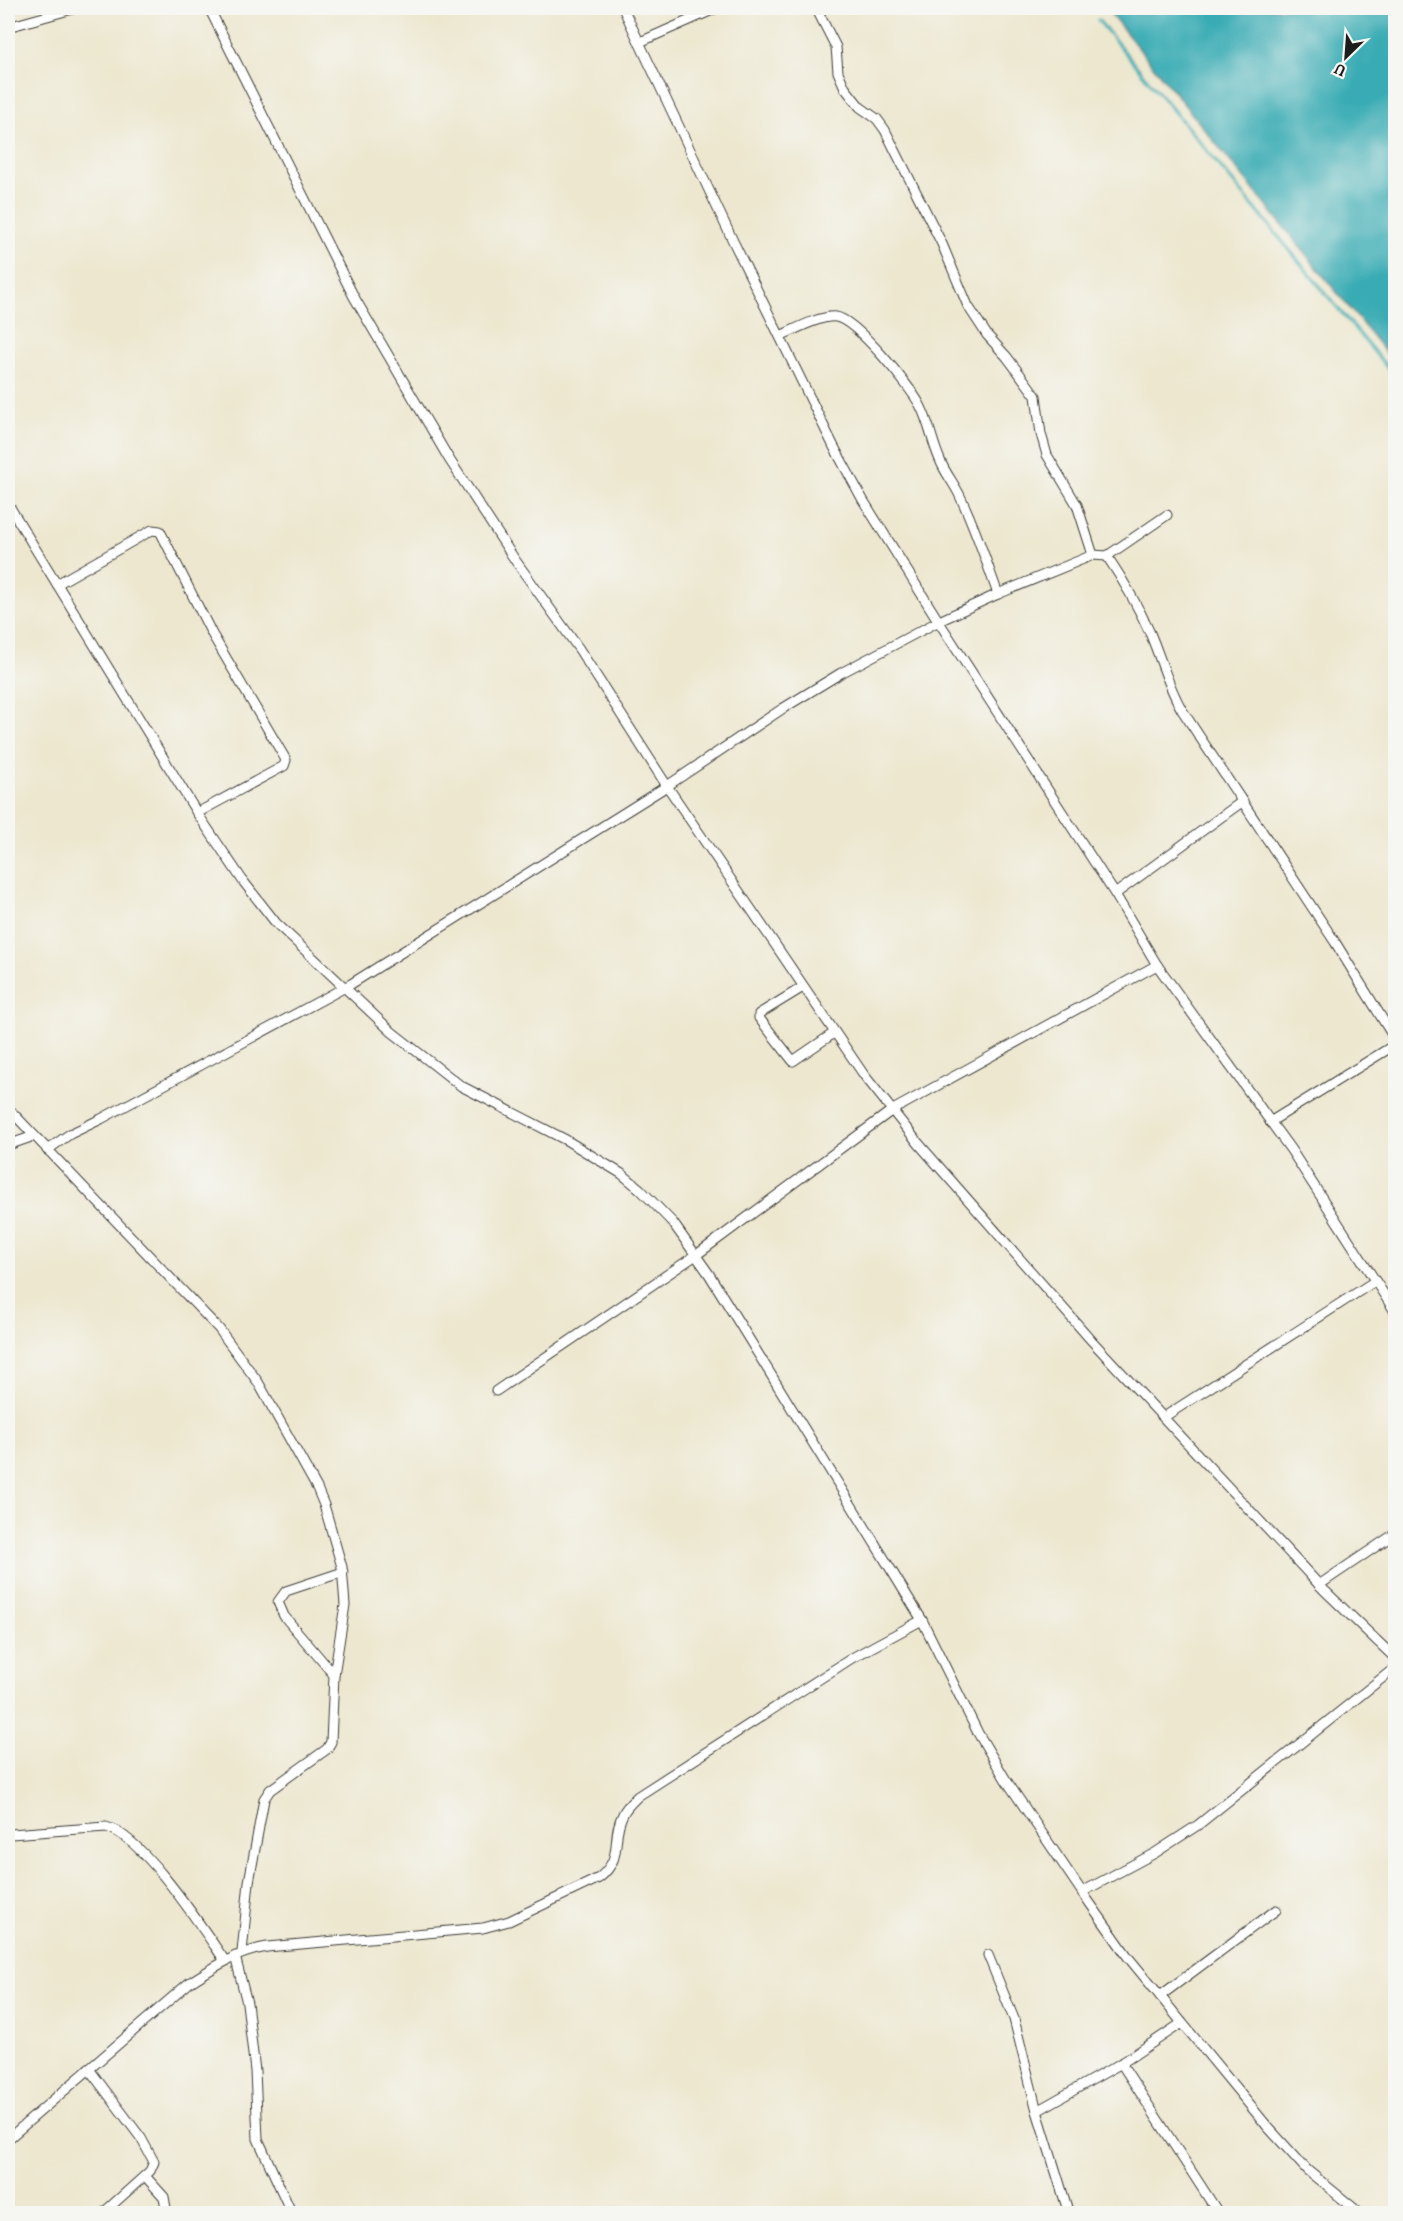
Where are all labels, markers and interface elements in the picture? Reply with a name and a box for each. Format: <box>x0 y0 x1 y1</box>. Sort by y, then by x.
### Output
north arrow <box>1316 27 1376 87</box>
text: U <box>1330 57 1349 82</box>

